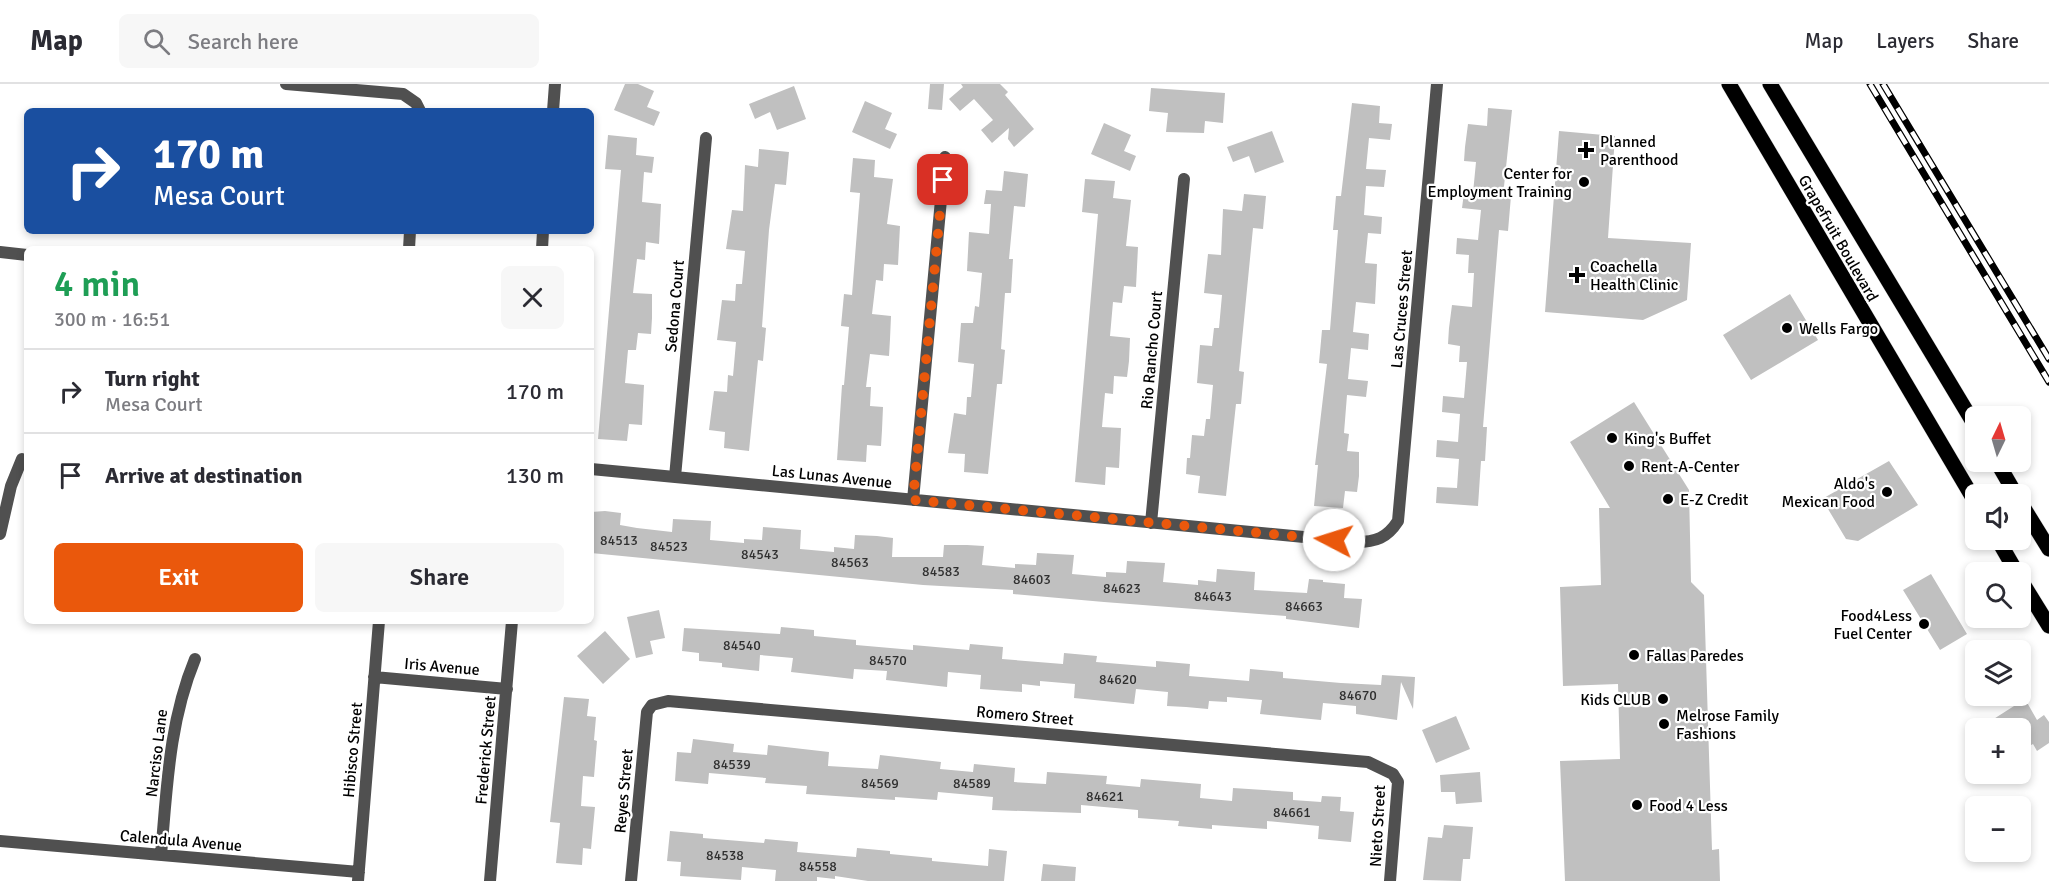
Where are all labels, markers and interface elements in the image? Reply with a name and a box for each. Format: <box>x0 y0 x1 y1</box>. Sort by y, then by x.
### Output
search box <box>119 14 539 68</box>
text: Map <box>30 24 83 58</box>
icon: search <box>140 25 173 58</box>
text: Search here <box>188 28 299 55</box>
text: Map <box>1805 28 1843 54</box>
text: Layers <box>1876 28 1934 54</box>
text: Share <box>1967 28 2019 54</box>
text: 170 m <box>153 129 264 180</box>
icon: right <box>54 132 132 210</box>
place label: Planned Parenthood <box>1600 132 1679 170</box>
marker: Planned Parenthood <box>1577 141 1595 159</box>
pin <box>917 154 968 205</box>
icon: arrive <box>926 163 959 196</box>
place label: Center for Employment Training <box>1427 164 1572 202</box>
street label: Grapefruit Boulevard <box>1794 172 1883 305</box>
marker: Center for Employment Training <box>1577 175 1591 189</box>
text: Mesa Court <box>153 180 285 213</box>
street label: Las Cruces Street <box>1387 249 1417 369</box>
place label: Coachella Health Clinic <box>1590 257 1678 295</box>
street label: Sedona Court <box>661 259 689 353</box>
text: 4 min <box>54 262 140 307</box>
button: close <box>501 266 564 329</box>
marker: Coachella Health Clinic <box>1568 266 1586 284</box>
street label: Rio Rancho Court <box>1137 290 1167 410</box>
text: 300 m · 16:51 <box>54 307 170 332</box>
place label: Wells Fargo <box>1799 319 1878 339</box>
marker: Wells Fargo <box>1780 321 1794 335</box>
text: Turn right <box>105 365 200 392</box>
icon: right <box>54 375 87 408</box>
text: 170 m <box>506 378 564 405</box>
text: Mesa Court <box>105 392 203 417</box>
north arrow <box>1965 406 2031 472</box>
map controls <box>1965 406 2031 862</box>
place label: King's Buffet <box>1624 429 1711 449</box>
marker: King's Buffet <box>1605 431 1619 445</box>
place label: Rent-A-Center <box>1641 457 1739 477</box>
icon: arrive <box>54 459 87 492</box>
marker: Rent-A-Center <box>1622 459 1636 473</box>
street label: Las Lunas Avenue <box>771 461 893 493</box>
text: Arrive at destination <box>105 462 302 489</box>
text: 130 m <box>506 462 564 489</box>
place label: Aldo's Mexican Food <box>1781 474 1875 512</box>
button: sound <box>1965 484 2031 550</box>
marker: Aldo's Mexican Food <box>1880 485 1894 499</box>
place label: E-Z Credit <box>1680 490 1749 510</box>
marker: E-Z Credit <box>1661 492 1675 506</box>
position arrow <box>1302 508 1366 572</box>
house number: 84513 <box>600 532 638 549</box>
house number: 84523 <box>650 538 688 555</box>
button: Exit <box>54 543 303 612</box>
button: Share <box>315 543 564 612</box>
house number: 84543 <box>741 546 779 563</box>
house number: 84563 <box>831 554 869 571</box>
button: search <box>1965 562 2031 628</box>
house number: 84583 <box>922 563 960 580</box>
house number: 84603 <box>1013 571 1051 588</box>
house number: 84623 <box>1103 580 1141 597</box>
house number: 84643 <box>1194 588 1232 605</box>
house number: 84663 <box>1285 598 1323 615</box>
place label: Food4Less Fuel Center <box>1834 606 1912 644</box>
marker: Food4Less Fuel Center <box>1917 617 1931 631</box>
house number: 84540 <box>723 637 761 654</box>
button: layers <box>1965 640 2031 706</box>
place label: Fallas Paredes <box>1646 646 1744 666</box>
marker: Fallas Paredes <box>1627 648 1641 662</box>
house number: 84570 <box>869 652 907 669</box>
street label: Iris Avenue <box>403 654 481 680</box>
house number: 84620 <box>1099 671 1137 688</box>
house number: 84670 <box>1339 687 1377 704</box>
place label: Kids CLUB <box>1580 690 1651 710</box>
marker: Kids CLUB <box>1656 692 1670 706</box>
street label: Frederick Street <box>471 694 501 805</box>
street label: Hibisco Street <box>339 701 367 799</box>
street label: Romero Street <box>975 702 1075 730</box>
place label: Melrose Family Fashions <box>1676 706 1780 744</box>
street label: Narciso Lane <box>142 708 172 798</box>
marker: Melrose Family Fashions <box>1657 717 1671 731</box>
button: + <box>1965 718 2031 784</box>
street label: Reyes Street <box>610 748 638 834</box>
house number: 84539 <box>713 756 751 773</box>
house number: 84569 <box>861 775 899 792</box>
house number: 84589 <box>953 775 991 792</box>
street label: Nieto Street <box>1366 784 1390 868</box>
house number: 84621 <box>1086 788 1124 805</box>
place label: Food 4 Less <box>1649 796 1728 816</box>
button: − <box>1965 796 2031 862</box>
marker: Food 4 Less <box>1630 798 1644 812</box>
house number: 84661 <box>1273 804 1311 821</box>
street label: Calendula Avenue <box>119 826 243 856</box>
house number: 84538 <box>706 847 744 864</box>
house number: 84558 <box>799 858 837 875</box>

